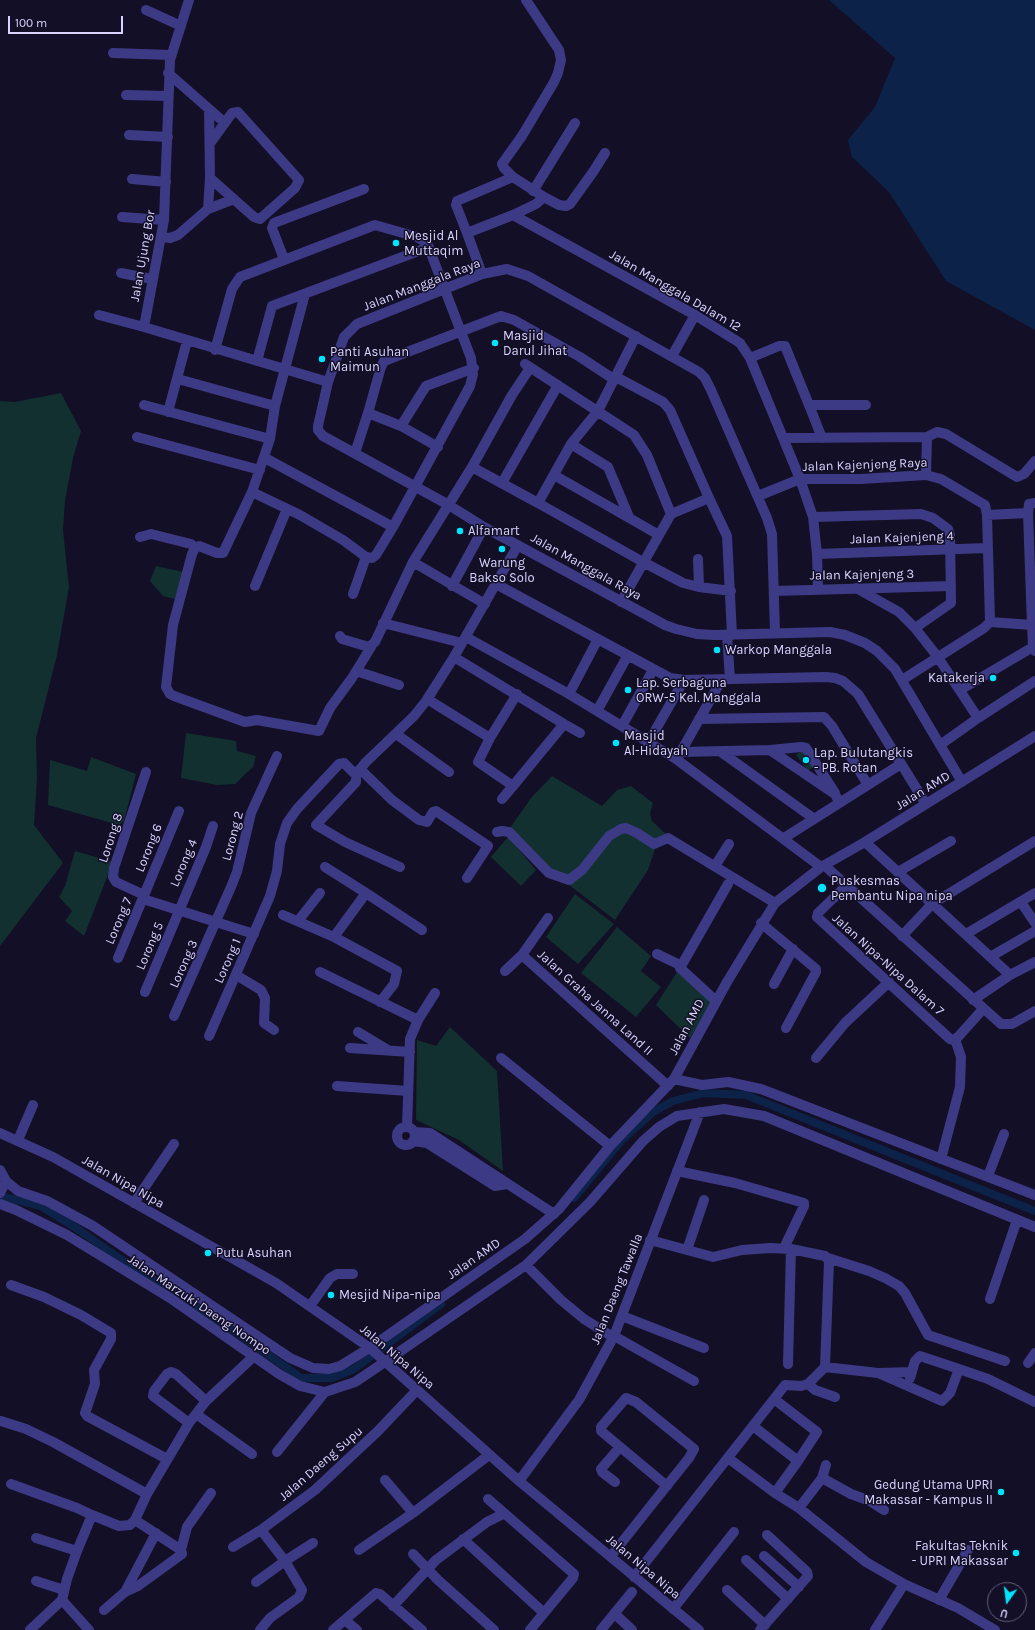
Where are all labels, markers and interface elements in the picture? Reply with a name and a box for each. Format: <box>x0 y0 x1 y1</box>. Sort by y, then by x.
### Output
scale bar <box>10 8 125 34</box>
text: 100 m <box>15 16 47 30</box>
street label: Jalan Ujung Bor <box>127 209 159 303</box>
place label: Mesjid Al Muttaqim <box>404 228 463 259</box>
marker: Mesjid Al Muttaqim <box>391 238 401 248</box>
street label: Jalan Manggala Dalam 12 <box>606 247 744 335</box>
street label: Jalan Manggala Raya <box>361 255 483 315</box>
place label: Masjid Darul Jihat <box>503 328 567 359</box>
marker: Masjid Darul Jihat <box>490 338 500 348</box>
place label: Panti Asuhan Maimun <box>330 344 409 375</box>
marker: Panti Asuhan Maimun <box>317 354 327 364</box>
street label: Jalan Kajenjeng Raya <box>802 455 928 475</box>
place label: Alfamart <box>468 523 520 539</box>
marker: Alfamart <box>455 526 465 536</box>
street label: Jalan Kajenjeng 4 <box>850 528 954 548</box>
street label: Jalan Manggala Raya <box>528 530 644 604</box>
marker: Warung Bakso Solo <box>497 544 507 554</box>
place label: Warung Bakso Solo <box>469 555 535 586</box>
street label: Jalan Kajenjeng 3 <box>810 566 914 584</box>
place label: Warkop Manggala <box>725 642 832 658</box>
marker: Warkop Manggala <box>712 645 722 655</box>
place label: Katakerja <box>928 670 985 686</box>
marker: Katakerja <box>988 673 998 683</box>
place label: Lap. Serbaguna ORW-5 Kel. Manggala <box>636 675 761 706</box>
marker: Lap. Serbaguna ORW-5 Kel. Manggala <box>623 685 633 695</box>
place label: Masjid Al-Hidayah <box>624 728 688 759</box>
marker: Masjid Al-Hidayah <box>611 738 621 748</box>
place label: Lap. Bulutangkis - PB. Rotan <box>814 745 913 776</box>
marker: Lap. Bulutangkis - PB. Rotan <box>801 755 811 765</box>
street label: Jalan AMD <box>893 768 953 814</box>
street label: Lorong 2 <box>219 809 247 863</box>
street label: Lorong 8 <box>96 811 126 865</box>
street label: Lorong 6 <box>132 822 166 874</box>
street label: Lorong 4 <box>167 837 201 889</box>
place label: Puskesmas Pembantu Nipa nipa <box>831 873 953 904</box>
marker: Puskesmas Pembantu Nipa nipa <box>816 882 828 894</box>
street label: Lorong 7 <box>102 895 136 947</box>
street label: Jalan Nipa-Nipa Dalam 7 <box>829 911 947 1019</box>
street label: Lorong 5 <box>133 920 167 972</box>
street label: Lorong 1 <box>211 936 245 986</box>
street label: Lorong 3 <box>167 938 201 990</box>
street label: Jalan Graha Janna Land II <box>534 947 656 1059</box>
street label: Jalan AMD <box>666 996 708 1058</box>
street label: Jalan Nipa Nipa <box>79 1152 167 1212</box>
street label: Jalan Daeng Tawalla <box>588 1231 646 1347</box>
street label: Jalan AMD <box>444 1235 504 1283</box>
place label: Putu Asuhan <box>216 1245 292 1261</box>
marker: Putu Asuhan <box>203 1248 213 1258</box>
street label: Jalan Marzuki Daeng Nompo <box>125 1251 273 1359</box>
place label: Mesjid Nipa-nipa <box>339 1287 441 1303</box>
marker: Mesjid Nipa-nipa <box>326 1290 336 1300</box>
street label: Jalan Nipa Nipa <box>357 1321 437 1393</box>
street label: Jalan Daeng Supu <box>276 1423 366 1505</box>
place label: Gedung Utama UPRI Makassar - Kampus II <box>864 1477 993 1508</box>
marker: Gedung Utama UPRI Makassar - Kampus II <box>996 1487 1006 1497</box>
street label: Jalan Nipa Nipa <box>603 1531 683 1603</box>
place label: Fakultas Teknik - UPRI Makassar <box>912 1538 1008 1569</box>
marker: Fakultas Teknik - UPRI Makassar <box>1011 1548 1021 1558</box>
north arrow <box>987 1582 1027 1622</box>
text: U <box>999 1606 1009 1620</box>

